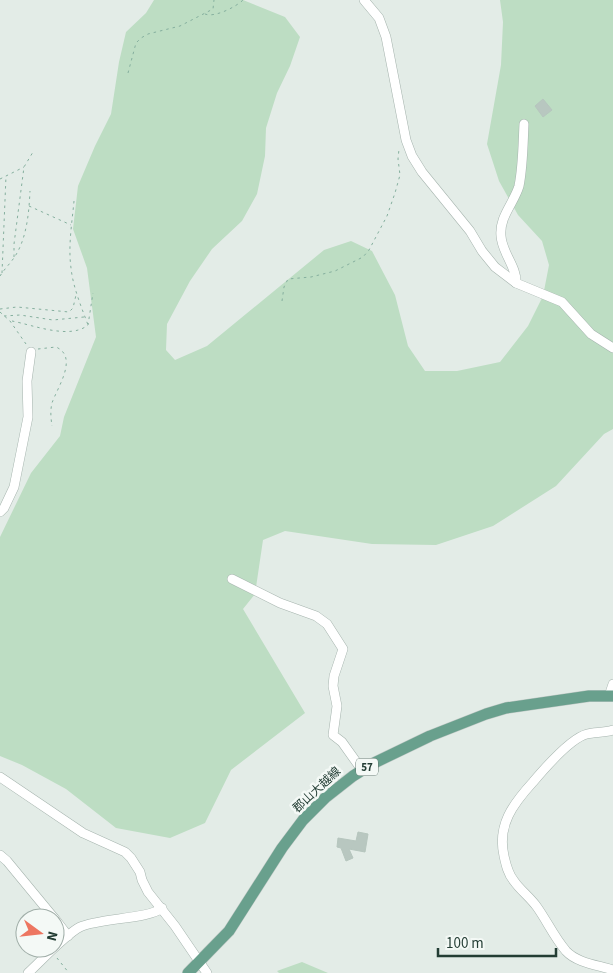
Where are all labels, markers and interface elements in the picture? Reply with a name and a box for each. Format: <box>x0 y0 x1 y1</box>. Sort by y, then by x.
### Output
road number: 57 <box>356 759 378 776</box>
street label: 郡山大越線 <box>289 763 345 817</box>
north arrow <box>15 908 65 958</box>
scale bar <box>438 926 556 958</box>
text: N <box>41 929 62 943</box>
text: 100 m <box>446 933 484 954</box>

